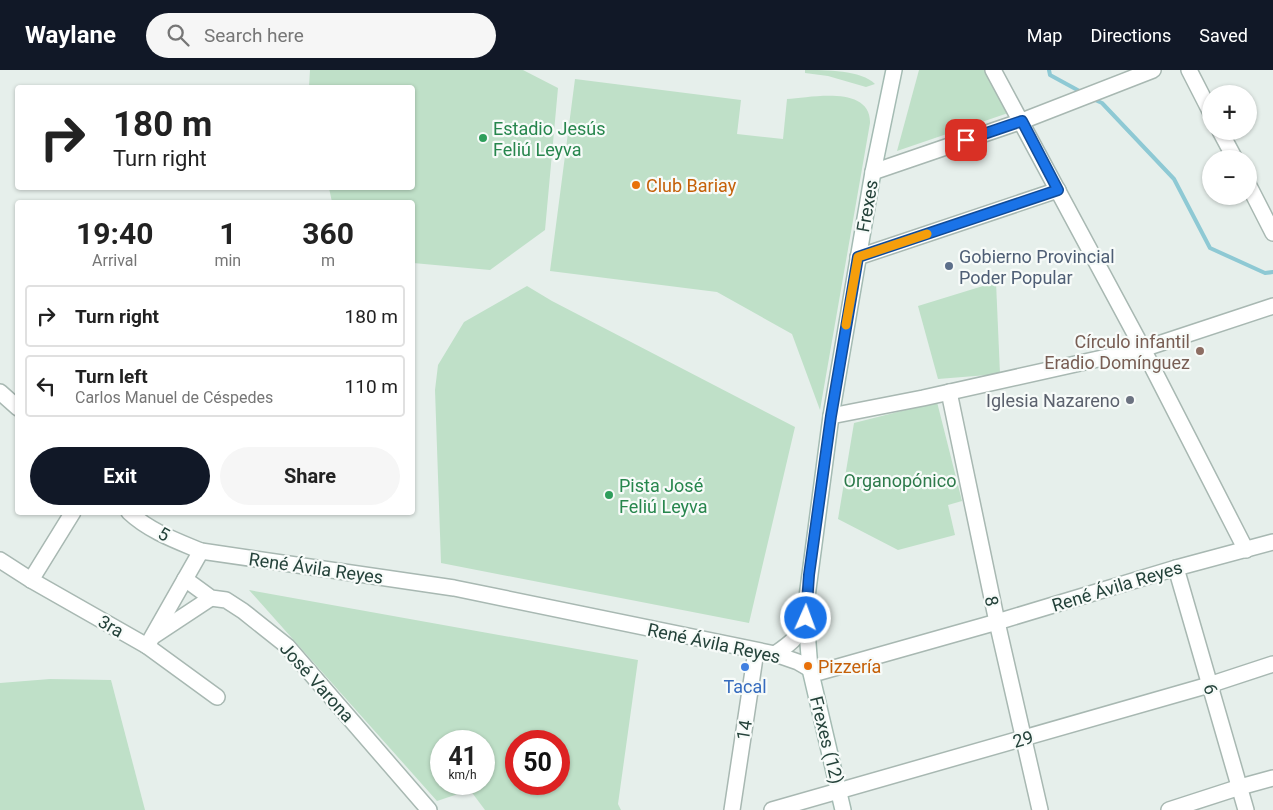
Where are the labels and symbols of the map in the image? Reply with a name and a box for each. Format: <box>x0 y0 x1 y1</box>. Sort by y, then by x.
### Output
place label: Estadio Jesús Feliú Leyva <box>493 118 605 160</box>
pin <box>945 119 987 161</box>
marker: Estadio Jesús Feliú Leyva <box>477 132 489 144</box>
place label: Club Bariay <box>646 175 737 196</box>
street label: Frexes <box>852 178 882 234</box>
marker: Club Bariay <box>630 179 642 191</box>
place label: Gobierno Provincial Poder Popular <box>959 246 1115 288</box>
marker: Gobierno Provincial Poder Popular <box>943 260 955 272</box>
place label: Círculo infantil Eradio Domínguez <box>1044 331 1190 373</box>
marker: Círculo infantil Eradio Domínguez <box>1194 345 1206 357</box>
place label: Iglesia Nazareno <box>986 390 1120 411</box>
marker: Iglesia Nazareno <box>1124 394 1136 406</box>
park label: Organopónico <box>844 470 956 491</box>
place label: Pista José Feliú Leyva <box>619 475 707 517</box>
marker: Pista José Feliú Leyva <box>603 489 615 501</box>
street label: 5 <box>155 522 173 546</box>
street label: René Ávila Reyes <box>248 548 384 588</box>
street label: René Ávila Reyes <box>1049 556 1185 616</box>
position arrow <box>779 591 831 643</box>
street label: 8 <box>981 594 1003 608</box>
street label: 3ra <box>95 610 127 642</box>
street label: René Ávila Reyes <box>646 619 782 667</box>
street label: José Varona <box>276 638 358 726</box>
place label: Pizzería <box>818 656 881 677</box>
marker: Pizzería <box>802 660 814 672</box>
marker: Tacal <box>739 661 751 673</box>
place label: Tacal <box>723 676 767 697</box>
street label: 6 <box>1200 681 1222 697</box>
street label: Frexes (12) <box>805 694 848 786</box>
street label: 14 <box>732 718 756 742</box>
street label: 29 <box>1010 726 1036 752</box>
speed limit sign: 50 <box>505 730 570 795</box>

